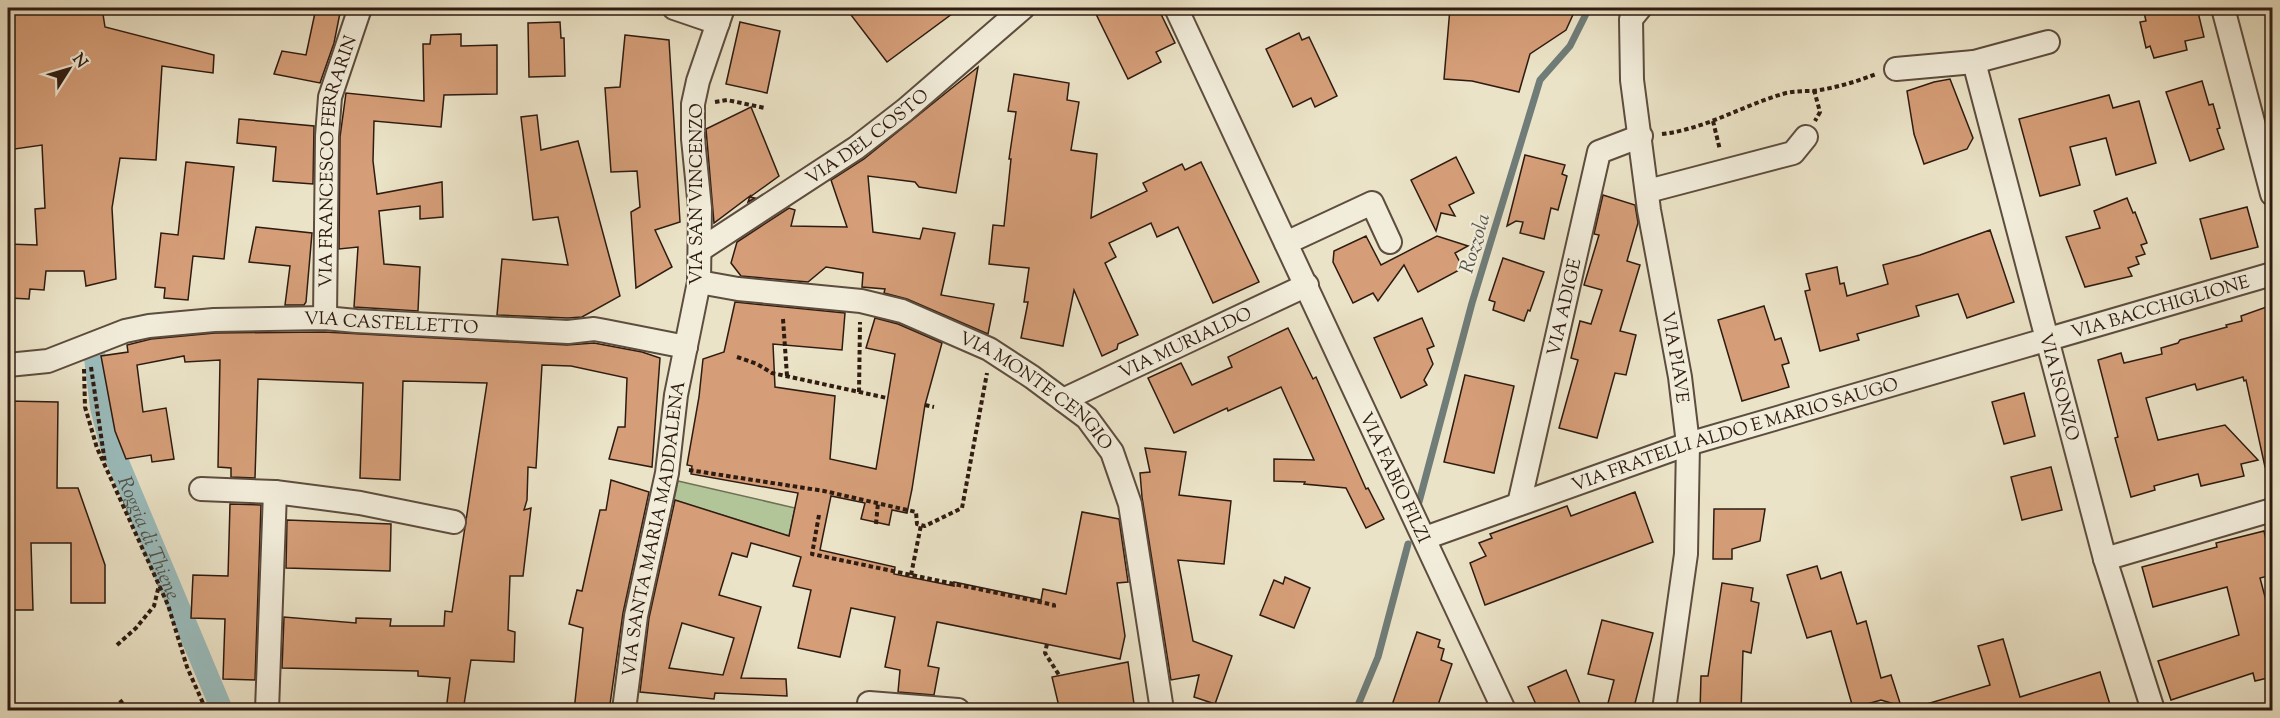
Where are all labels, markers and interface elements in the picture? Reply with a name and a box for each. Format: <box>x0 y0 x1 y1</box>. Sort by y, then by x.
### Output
street label: VIA FRANCESCO FERRARIN <box>314 32 365 288</box>
north arrow <box>39 39 99 99</box>
text: N <box>66 49 92 74</box>
street label: VIA DEL COSTO <box>801 84 935 192</box>
street label: VIA SAN VINCENZO <box>685 103 711 285</box>
water label: Rozzola <box>1454 210 1499 277</box>
street label: VIA ADIGE <box>1542 256 1589 359</box>
street label: VIA BACCHIGLIONE <box>2068 270 2253 347</box>
street label: VIA MURIALDO <box>1115 302 1257 387</box>
street label: VIA CASTELLETTO <box>304 307 479 342</box>
street label: VIA PIAVE <box>1653 310 1694 405</box>
street label: VIA MONTE CENGIO <box>954 326 1118 456</box>
street label: VIA ISONZO <box>2031 331 2084 444</box>
street label: VIA FRATELLI ALDO E MARIO SAUGO <box>1569 372 1902 500</box>
street label: VIA SANTA MARIA MADDALENA <box>617 378 694 678</box>
street label: VIA FABIO FILZI <box>1352 408 1435 548</box>
water label: Roggia di Thiene <box>109 472 186 605</box>

